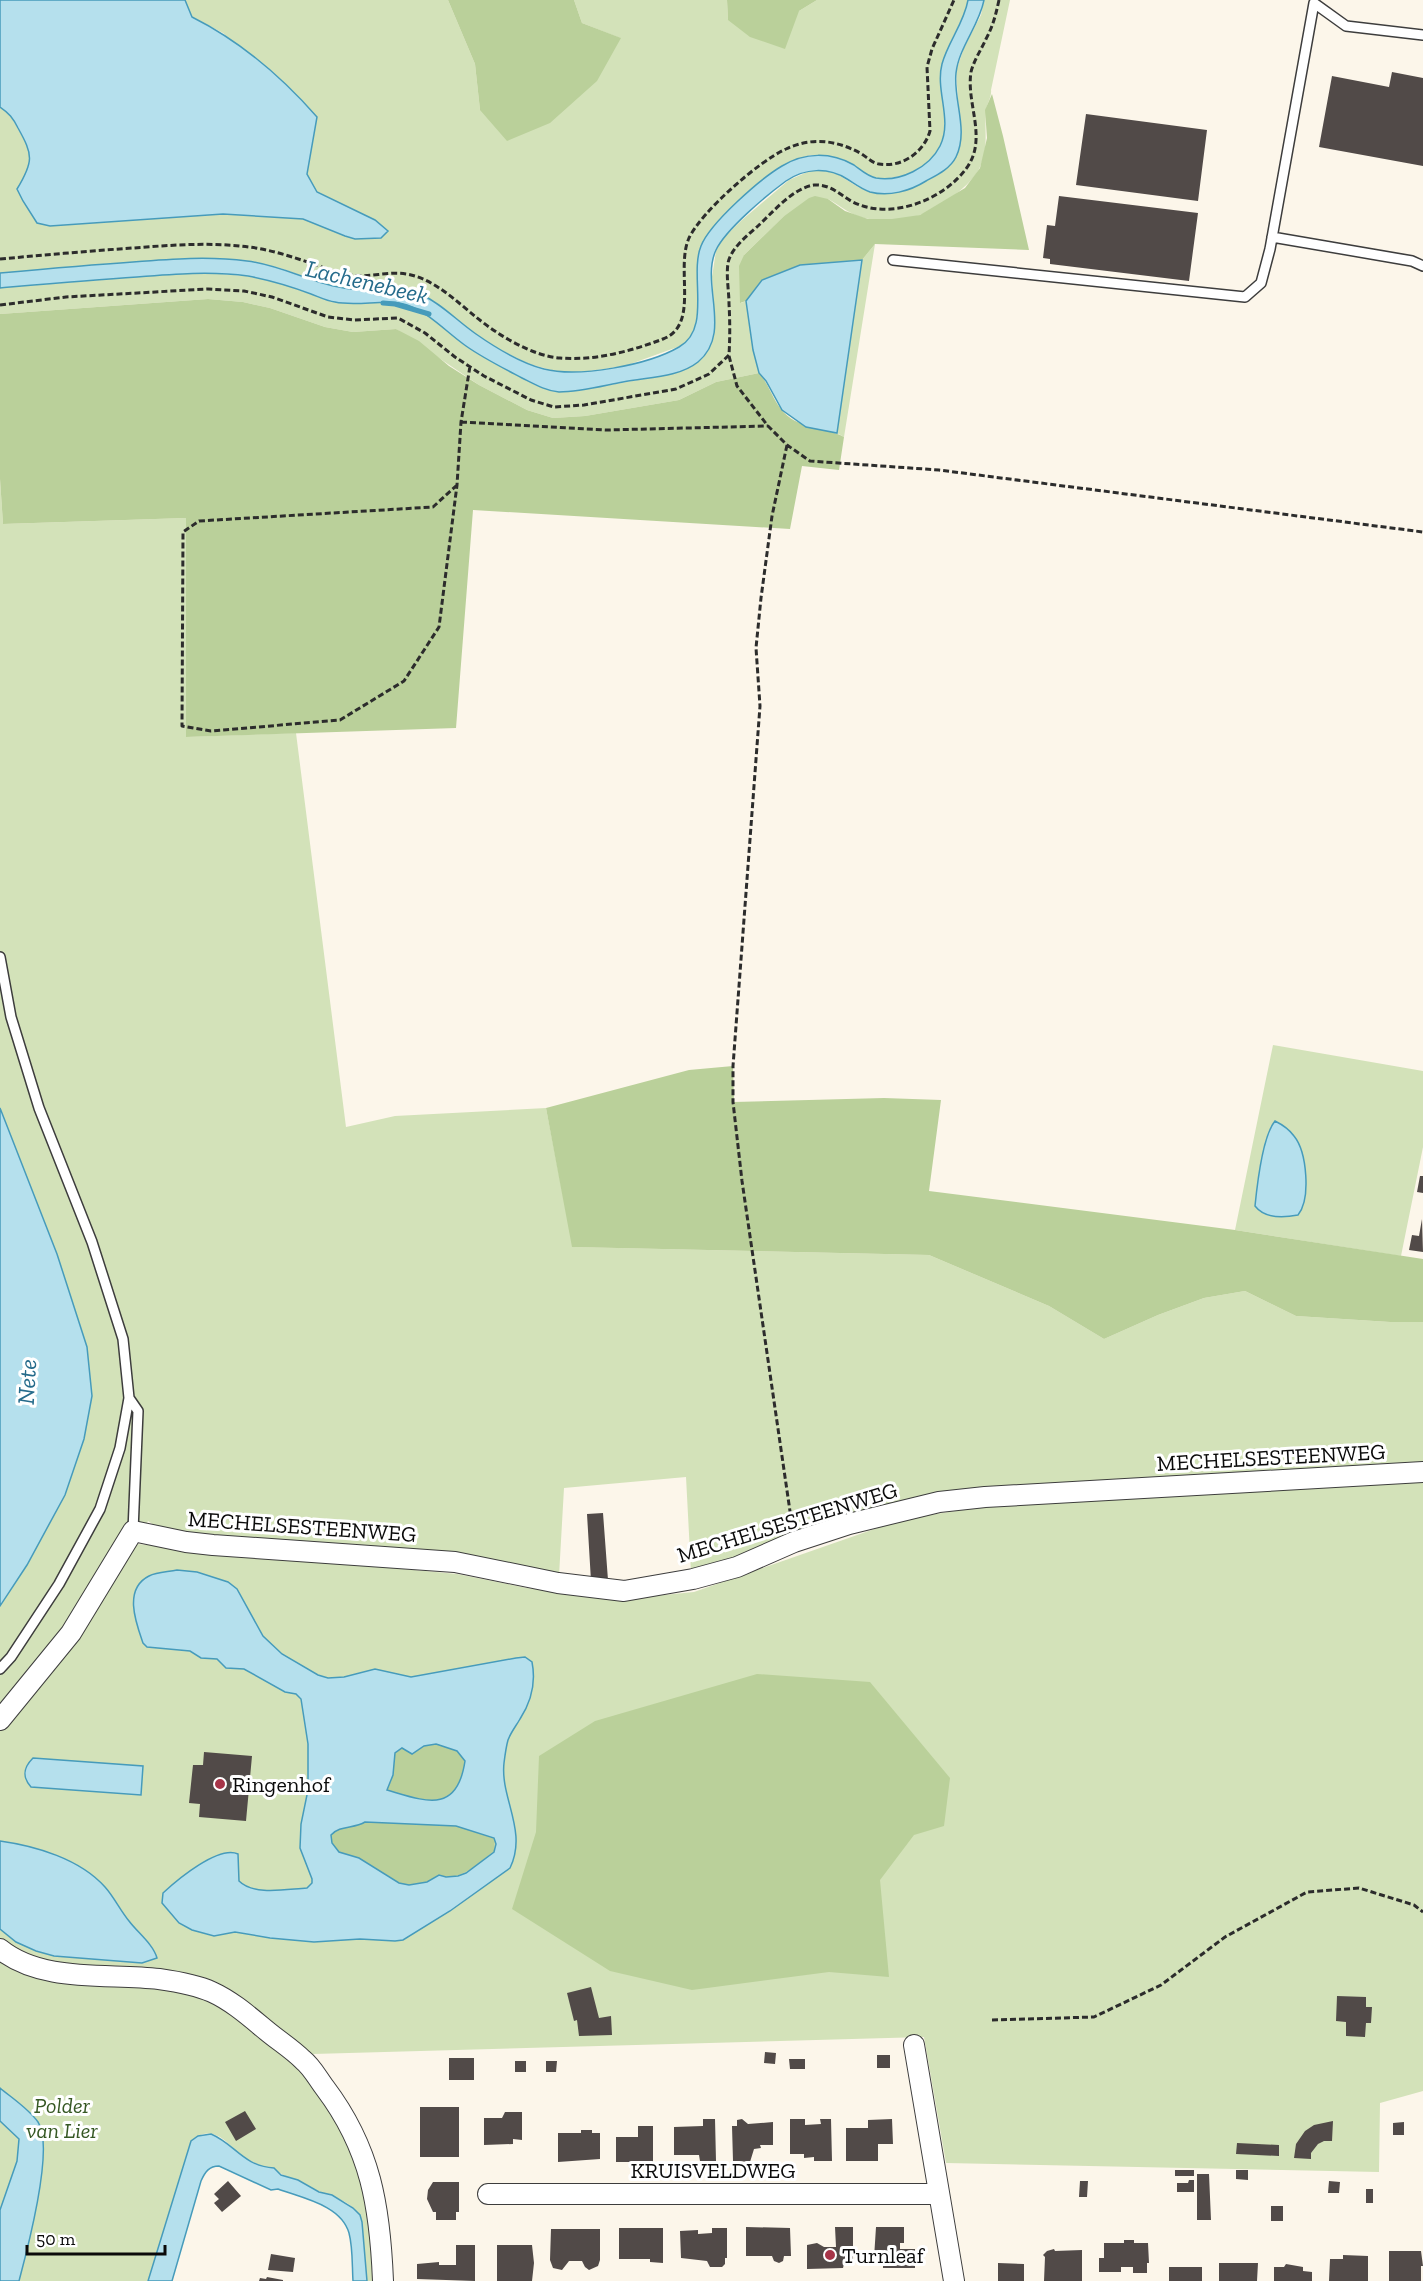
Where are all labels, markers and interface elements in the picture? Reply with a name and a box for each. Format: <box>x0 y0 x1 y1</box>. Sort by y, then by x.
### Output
water label: Lachenebeek <box>303 253 431 310</box>
water label: Nete <box>11 1358 42 1406</box>
street label: MECHELSESTEENWEG <box>1156 1438 1386 1477</box>
street label: MECHELSESTEENWEG <box>674 1476 901 1569</box>
street label: MECHELSESTEENWEG <box>187 1505 417 1548</box>
place label: Ringenhof <box>232 1771 332 1798</box>
marker: Ringenhof <box>213 1777 227 1791</box>
park label: Polder van Lier <box>26 2092 98 2144</box>
street label: KRUISVELDWEG <box>631 2157 795 2184</box>
scale bar <box>27 2218 165 2256</box>
text: 50 m <box>36 2228 76 2250</box>
place label: Turnleaf <box>842 2242 926 2269</box>
marker: Turnleaf <box>823 2248 837 2262</box>

